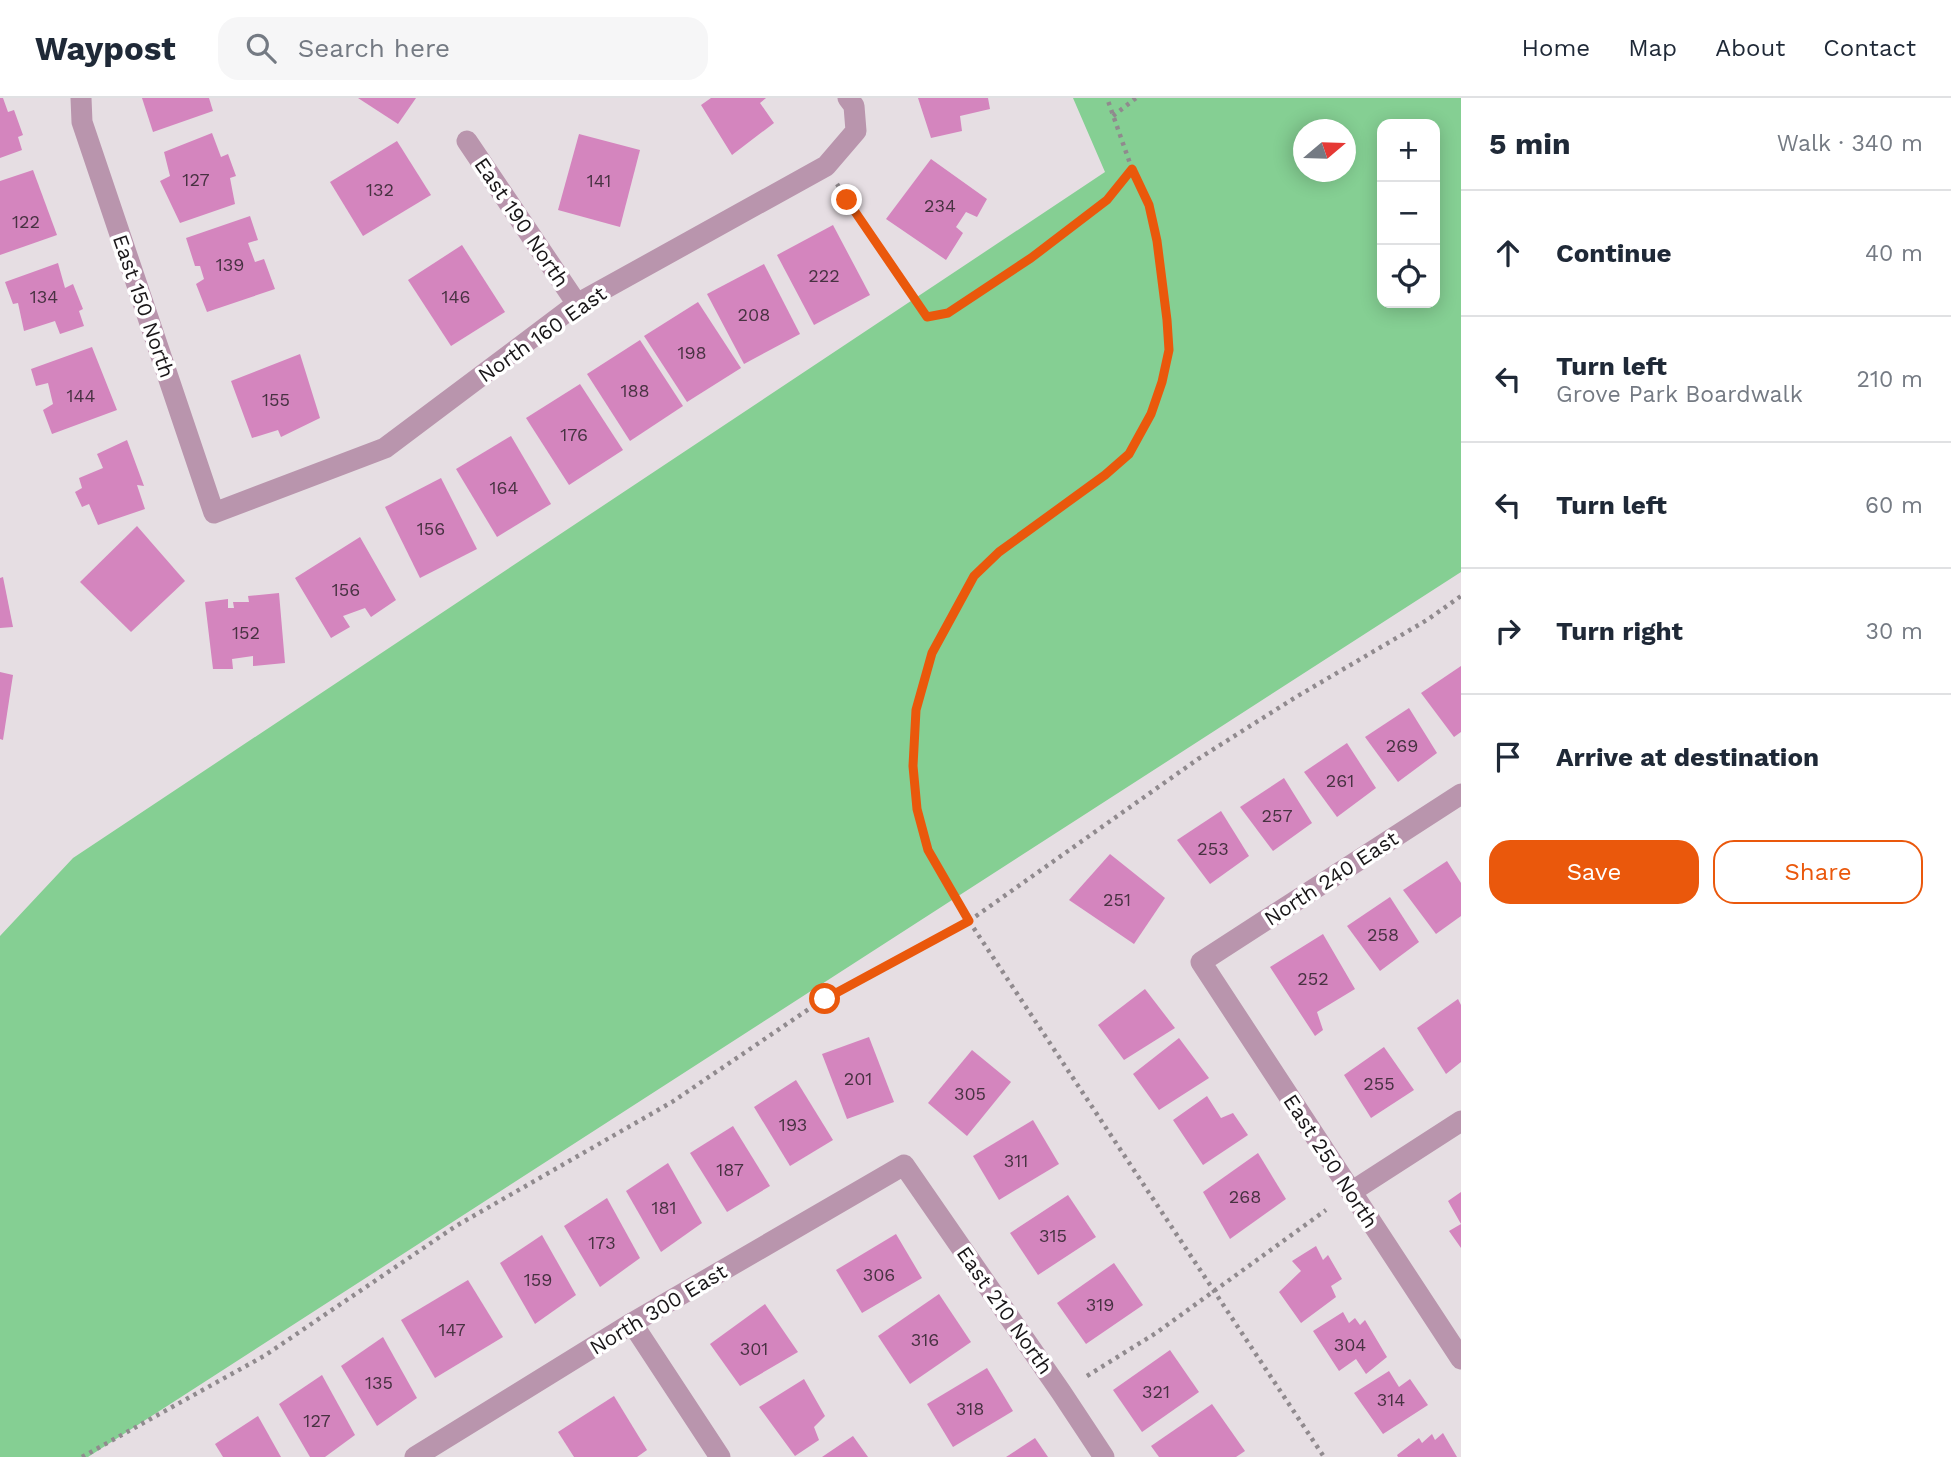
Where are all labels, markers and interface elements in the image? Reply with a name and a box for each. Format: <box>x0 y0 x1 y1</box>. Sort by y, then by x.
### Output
search box <box>218 17 708 80</box>
text: Waypost <box>35 29 176 68</box>
icon: search <box>242 29 280 67</box>
text: Search here <box>298 33 450 63</box>
text: Home <box>1522 34 1590 62</box>
text: Map <box>1628 34 1677 62</box>
text: About <box>1715 34 1785 62</box>
text: Contact <box>1823 34 1916 62</box>
north arrow <box>1293 119 1356 182</box>
map controls <box>1377 119 1440 308</box>
button: + <box>1377 119 1440 182</box>
text: 5 min <box>1489 126 1571 161</box>
text: Walk · 340 m <box>1777 130 1923 157</box>
street label: East 190 North <box>469 152 575 292</box>
house number: 127 <box>182 169 210 190</box>
house number: 141 <box>587 170 611 191</box>
house number: 132 <box>366 179 394 200</box>
button: − <box>1377 182 1440 245</box>
route end <box>831 184 862 215</box>
house number: 234 <box>924 195 956 216</box>
house number: 122 <box>12 211 40 232</box>
street label: East 150 North <box>108 231 180 381</box>
icon: ahead <box>1489 234 1527 272</box>
text: Continue <box>1556 238 1672 268</box>
text: 40 m <box>1865 240 1923 267</box>
button: locate <box>1377 245 1440 308</box>
house number: 139 <box>216 254 244 275</box>
house number: 222 <box>808 265 840 286</box>
street label: North 160 East <box>473 280 611 387</box>
house number: 134 <box>30 286 58 307</box>
house number: 146 <box>442 286 470 307</box>
house number: 208 <box>738 304 770 325</box>
house number: 198 <box>677 342 707 363</box>
text: Turn left <box>1556 351 1667 381</box>
icon: left <box>1489 360 1527 398</box>
text: 210 m <box>1857 366 1923 393</box>
house number: 188 <box>620 380 650 401</box>
text: Grove Park Boardwalk <box>1556 381 1803 408</box>
house number: 144 <box>66 385 96 406</box>
house number: 155 <box>262 389 290 410</box>
house number: 176 <box>560 424 588 445</box>
house number: 164 <box>490 477 518 498</box>
icon: left <box>1489 486 1527 524</box>
text: Turn left <box>1556 490 1667 520</box>
text: 60 m <box>1865 492 1923 519</box>
house number: 156 <box>417 518 445 539</box>
house number: 156 <box>332 579 360 600</box>
icon: right <box>1489 612 1527 650</box>
text: Turn right <box>1556 616 1683 646</box>
text: 30 m <box>1866 618 1923 645</box>
house number: 152 <box>232 622 260 643</box>
house number: 269 <box>1386 735 1418 756</box>
icon: arrive <box>1489 738 1527 776</box>
text: Arrive at destination <box>1556 742 1819 772</box>
house number: 261 <box>1326 770 1354 791</box>
house number: 257 <box>1261 805 1293 826</box>
street label: North 240 East <box>1259 825 1403 931</box>
house number: 253 <box>1197 838 1229 859</box>
button: Save <box>1489 840 1699 904</box>
button: Share <box>1713 840 1923 904</box>
house number: 251 <box>1103 889 1131 910</box>
house number: 258 <box>1367 924 1399 945</box>
house number: 252 <box>1297 968 1329 989</box>
route start <box>809 983 840 1014</box>
house number: 201 <box>844 1068 872 1089</box>
house number: 255 <box>1363 1073 1395 1094</box>
house number: 305 <box>954 1083 986 1104</box>
street label: East 250 North <box>1278 1089 1384 1233</box>
house number: 193 <box>779 1114 807 1135</box>
house number: 311 <box>1004 1150 1028 1171</box>
house number: 187 <box>716 1159 744 1180</box>
house number: 268 <box>1229 1186 1261 1207</box>
house number: 181 <box>651 1197 677 1218</box>
house number: 315 <box>1039 1225 1067 1246</box>
house number: 173 <box>588 1232 616 1253</box>
street label: East 210 North <box>952 1241 1058 1379</box>
street label: North 300 East <box>585 1258 731 1360</box>
house number: 306 <box>863 1264 895 1285</box>
house number: 159 <box>524 1269 552 1290</box>
house number: 319 <box>1086 1294 1114 1315</box>
house number: 147 <box>438 1319 466 1340</box>
house number: 316 <box>911 1329 939 1350</box>
house number: 304 <box>1334 1334 1366 1355</box>
house number: 301 <box>740 1338 768 1359</box>
house number: 135 <box>365 1372 393 1393</box>
house number: 321 <box>1142 1381 1170 1402</box>
house number: 314 <box>1377 1389 1405 1410</box>
house number: 318 <box>956 1398 984 1419</box>
house number: 127 <box>303 1410 331 1431</box>

